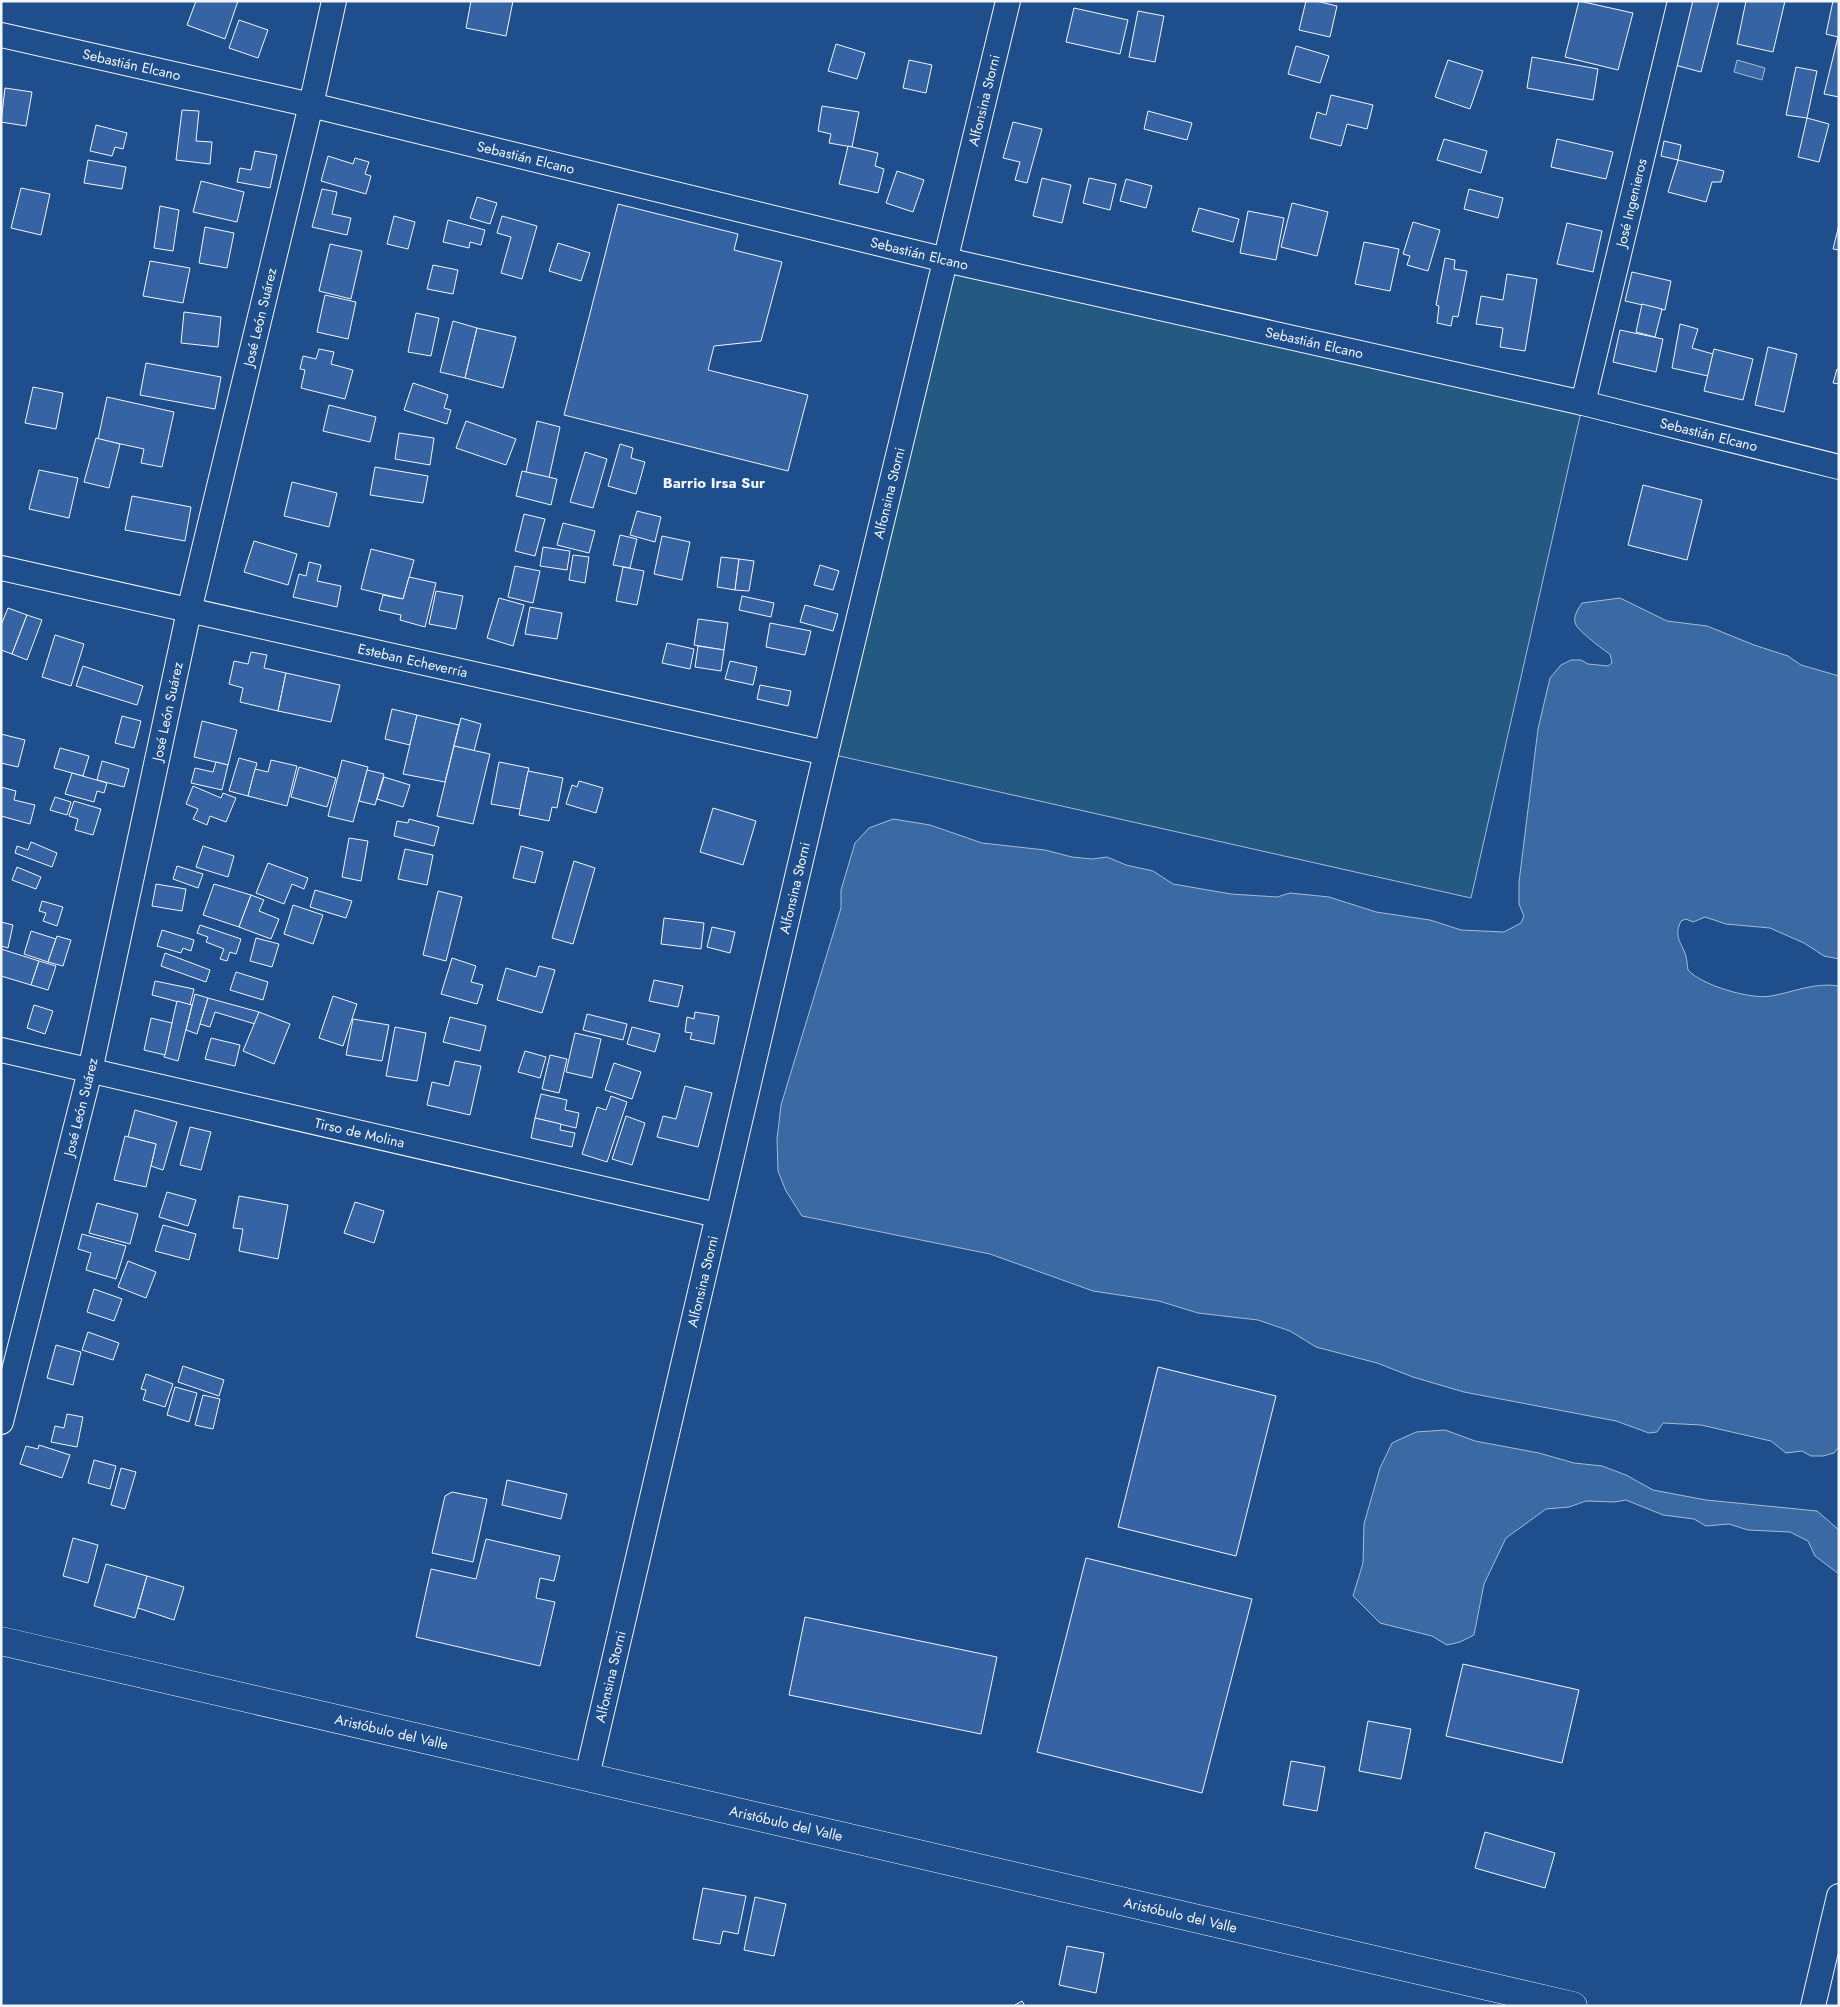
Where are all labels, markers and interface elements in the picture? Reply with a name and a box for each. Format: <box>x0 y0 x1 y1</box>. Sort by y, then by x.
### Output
street label: Sebastián Elcano <box>81 44 183 85</box>
street label: Alfonsina Storni <box>963 53 1005 148</box>
street label: Sebastián Elcano <box>475 136 577 179</box>
street label: José Ingenieros <box>1611 156 1652 251</box>
street label: Sebastián Elcano <box>868 232 971 275</box>
street label: José León Suárez <box>238 265 282 370</box>
street label: Sebastián Elcano <box>1263 322 1366 363</box>
street label: Sebastián Elcano <box>1658 413 1760 456</box>
street label: Alfonsina Storni <box>868 445 910 541</box>
district label: Barrio Irsa Sur <box>663 472 766 494</box>
street label: Esteban Echeverría <box>356 638 470 682</box>
street label: José León Suárez <box>147 659 188 765</box>
street label: Alfonsina Storni <box>774 840 815 936</box>
street label: José León Suárez <box>58 1055 103 1160</box>
street label: Tirso de Molina <box>313 1113 407 1153</box>
street label: Alfonsina Storni <box>682 1233 723 1329</box>
street label: Alfonsina Storni <box>590 1629 631 1725</box>
street label: Aristóbulo del Valle <box>333 1709 450 1755</box>
street label: Aristóbulo del Valle <box>727 1800 845 1846</box>
street label: Aristóbulo del Valle <box>1122 1892 1239 1938</box>

